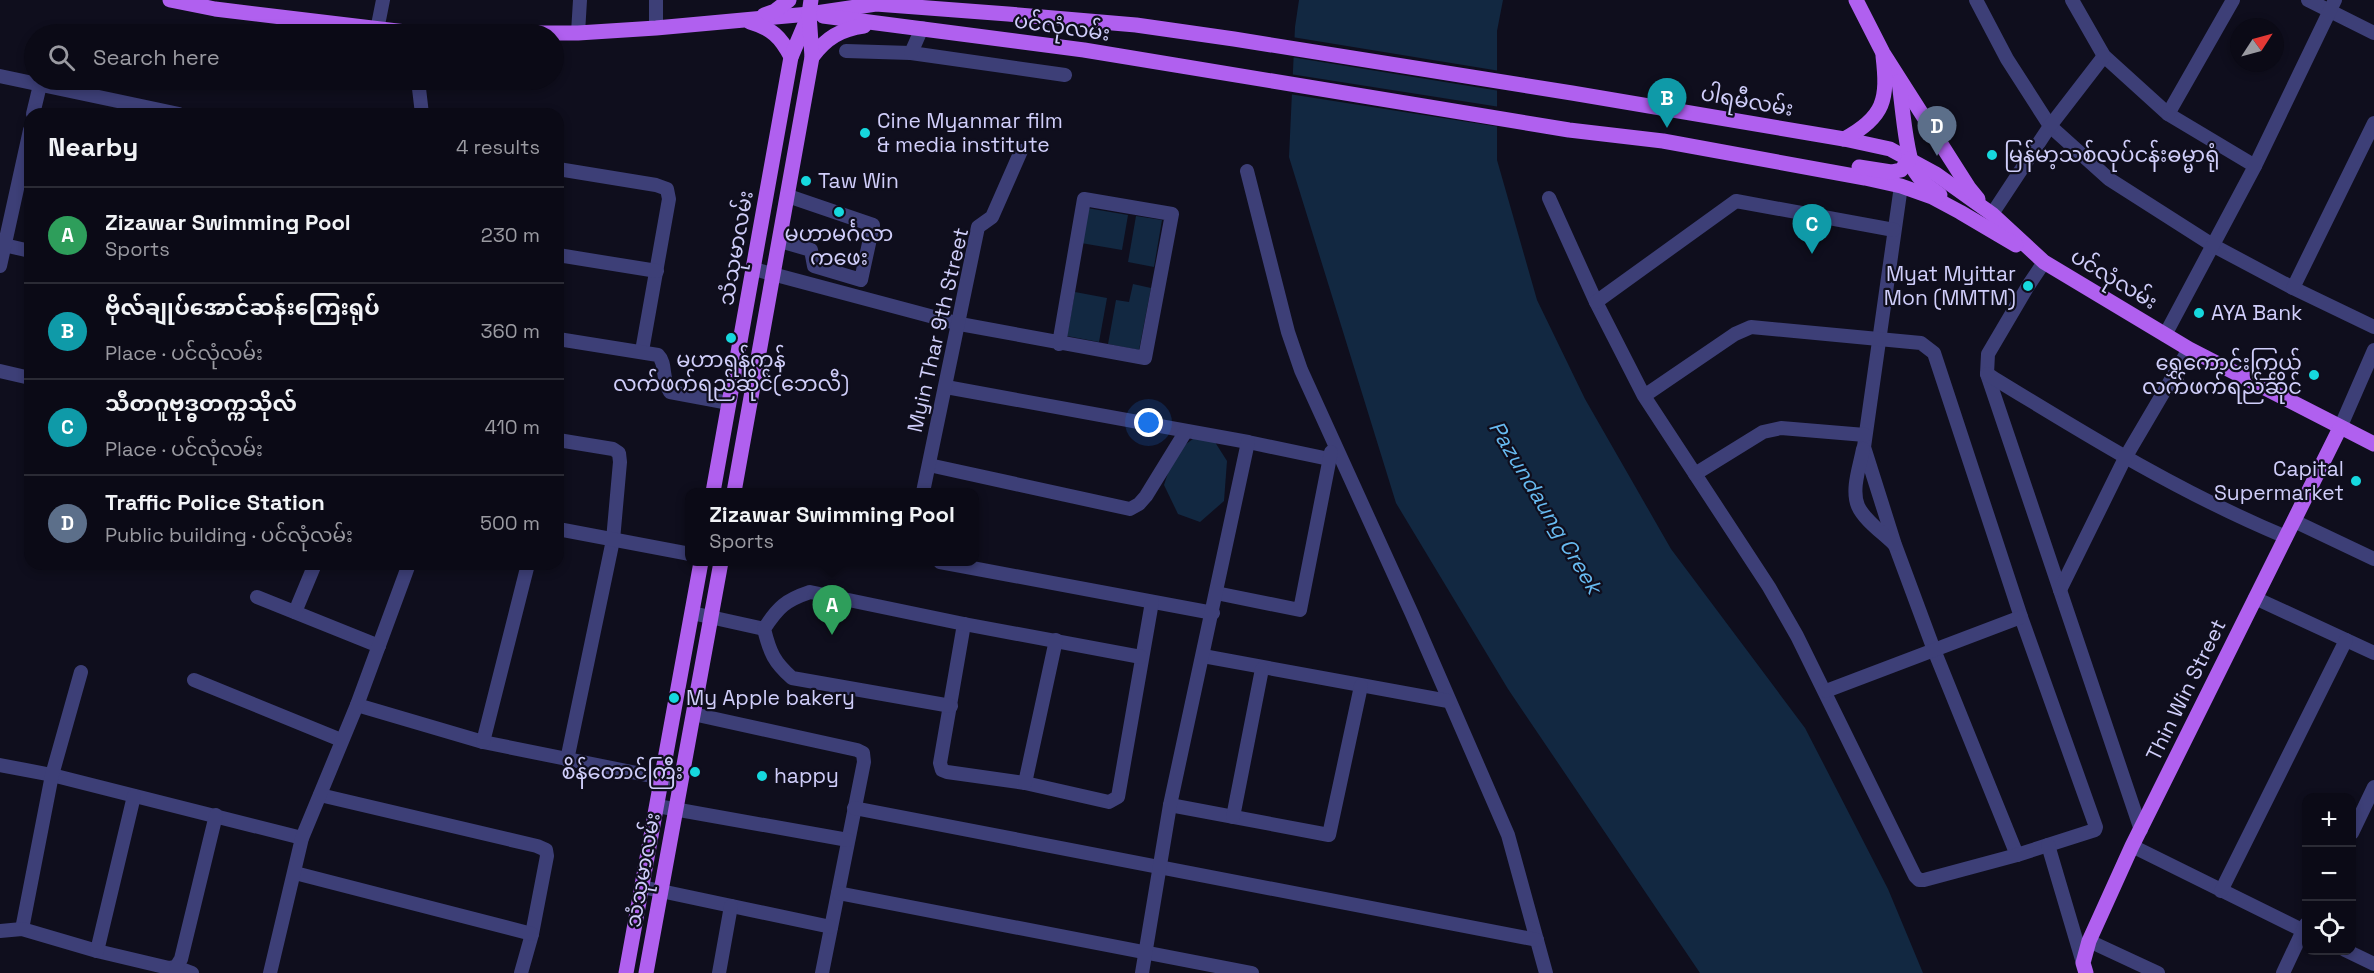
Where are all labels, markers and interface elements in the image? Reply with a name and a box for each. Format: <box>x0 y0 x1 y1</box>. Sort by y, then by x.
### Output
street label: ပင်လုံလမ်း <box>1012 4 1112 51</box>
north arrow <box>2230 18 2284 72</box>
search box <box>24 24 564 90</box>
icon: search <box>45 41 78 74</box>
text: Search here <box>93 43 220 71</box>
street label: ပါရမီလမ်း <box>1698 77 1796 126</box>
pin: B <box>1648 78 1686 128</box>
pin: D <box>1918 106 1956 156</box>
place label: Cine Myanmar film & media institute <box>877 107 1063 158</box>
marker: Cine Myanmar film & media institute <box>858 126 872 140</box>
text: Nearby <box>48 130 138 164</box>
text: 4 results <box>456 134 540 160</box>
place label: မြန်မာ့သစ်လုပ်ငန်းဓမ္မာရုံ <box>2004 139 2219 173</box>
marker: မြန်မာ့သစ်လုပ်ငန်းဓမ္မာရုံ <box>1985 148 1999 162</box>
place label: Taw Win <box>818 167 899 194</box>
marker: Taw Win <box>799 174 813 188</box>
street label: သံသုမာလမ်း <box>710 188 763 308</box>
pin: C <box>1792 204 1832 254</box>
marker: မဟာမင်္ဂလာ ကဖေး <box>832 205 846 219</box>
text: Zizawar Swimming Pool <box>105 208 351 236</box>
place label: မဟာမင်္ဂလာ ကဖေး <box>785 219 893 271</box>
text: A <box>61 222 74 248</box>
text: 230 m <box>481 222 540 248</box>
street label: Myin Thar 9th Street <box>901 225 974 435</box>
text: Sports <box>105 236 170 262</box>
street label: ပင်လုံလမ်း <box>2064 240 2164 318</box>
place label: Myat Myittar Mon (MMTM) <box>1884 260 2016 311</box>
marker: Myat Myittar Mon (MMTM) <box>2021 279 2035 293</box>
text: ဗိုလ်ချုပ်အောင်ဆန်းကြေးရုပ် <box>105 293 380 321</box>
place label: AYA Bank <box>2211 299 2302 326</box>
marker: AYA Bank <box>2192 306 2206 320</box>
text: B <box>61 318 74 344</box>
text: 360 m <box>481 318 540 344</box>
marker: မဟာရန်ကုန် လက်ဖက်ရည်ဆိုင်(ဘေလီ) <box>724 331 738 345</box>
text: Place · ပင်လုံလမ်း <box>105 340 263 366</box>
place label: မဟာရန်ကုန် လက်ဖက်ရည်ဆိုင်(ဘေလီ) <box>613 344 849 401</box>
place label: ရွှေကောင်းကြွယ် လက်ဖက်ရည်ဆိုင် <box>2142 347 2302 404</box>
marker: ရွှေကောင်းကြွယ် လက်ဖက်ရည်ဆိုင် <box>2307 368 2321 382</box>
text: သီတဂူဗုဒ္ဓတက္ကသိုလ် <box>105 389 297 417</box>
your location <box>1134 408 1163 437</box>
text: C <box>61 414 74 440</box>
text: 410 m <box>484 414 540 440</box>
water label: Pazundaung Creek <box>1483 415 1610 601</box>
text: Place · ပင်လုံလမ်း <box>105 436 263 462</box>
place label: Capital Supermarket <box>2214 455 2344 506</box>
marker: Capital Supermarket <box>2349 474 2363 488</box>
text: Traffic Police Station <box>105 488 325 516</box>
popup <box>685 488 979 566</box>
text: Zizawar Swimming Pool <box>709 500 955 528</box>
text: D <box>61 510 74 536</box>
text: 500 m <box>480 510 540 536</box>
text: Public building · ပင်လုံလမ်း <box>105 522 353 548</box>
text: Sports <box>709 528 774 554</box>
pin: A <box>812 586 852 635</box>
street label: Thin Win Street <box>2140 614 2232 765</box>
place label: My Apple bakery <box>686 684 855 711</box>
marker: My Apple bakery <box>667 691 681 705</box>
place label: စိန်တောင်ကြီး <box>561 756 683 789</box>
place label: happy <box>774 762 839 789</box>
marker: စိန်တောင်ကြီး <box>688 765 702 779</box>
marker: happy <box>755 769 769 783</box>
map controls <box>2302 793 2356 955</box>
button: + <box>2302 793 2356 847</box>
street label: သံသုမာလမ်း <box>617 810 670 930</box>
button: − <box>2302 847 2356 901</box>
button: locate <box>2302 901 2356 955</box>

